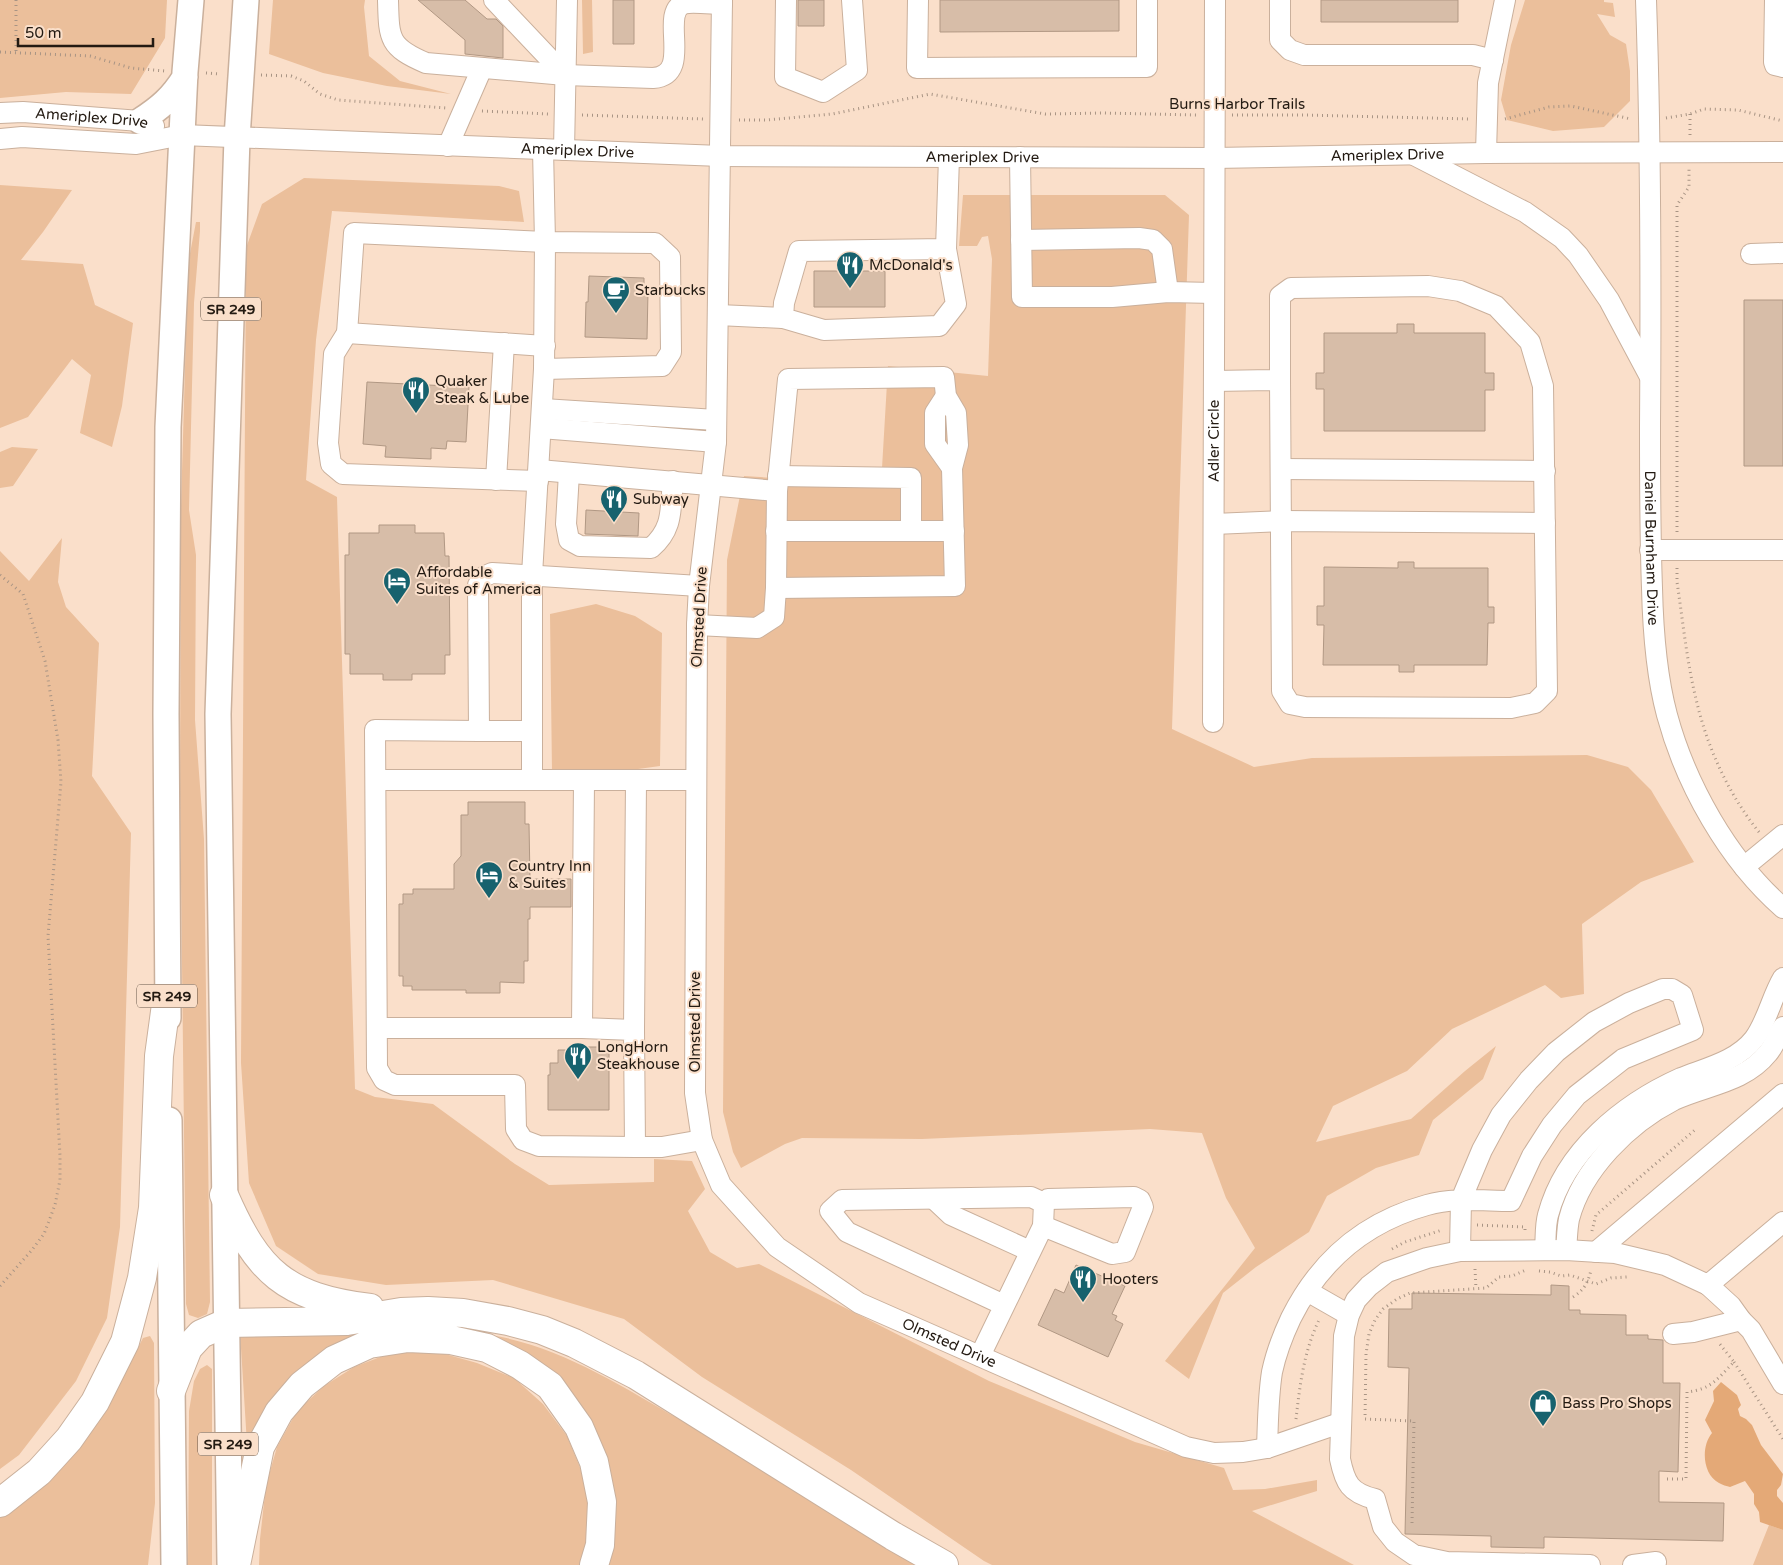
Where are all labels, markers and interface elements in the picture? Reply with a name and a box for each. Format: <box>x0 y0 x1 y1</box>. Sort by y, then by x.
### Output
scale bar <box>18 15 152 47</box>
text: 50 m <box>25 24 62 42</box>
street label: Burns Harbor Trails <box>1169 95 1305 113</box>
street label: Ameriplex Drive <box>34 104 151 132</box>
street label: Ameriplex Drive <box>520 139 635 162</box>
street label: Ameriplex Drive <box>1330 145 1444 165</box>
street label: Ameriplex Drive <box>926 148 1039 166</box>
restaurant icon: McDonald's <box>835 250 865 289</box>
place label: McDonald's <box>869 256 953 274</box>
cafe icon: Starbucks <box>601 275 631 314</box>
place label: Starbucks <box>635 281 706 299</box>
road number: SR 249 <box>201 298 261 320</box>
place label: Quaker Steak & Lube <box>435 372 529 407</box>
restaurant icon: Quaker Steak & Lube <box>401 375 431 414</box>
street label: Adler Circle <box>1205 400 1223 482</box>
street label: Daniel Burnham Drive <box>1641 470 1663 626</box>
restaurant icon: Subway <box>599 484 629 523</box>
place label: Subway <box>633 490 689 508</box>
place label: Affordable Suites of America <box>416 563 541 598</box>
hotel icon: Affordable Suites of America <box>382 566 412 605</box>
street label: Olmsted Drive <box>687 566 711 668</box>
place label: Country Inn & Suites <box>508 857 591 892</box>
hotel icon: Country Inn & Suites <box>474 860 504 899</box>
street label: Olmsted Drive <box>686 971 704 1073</box>
road number: SR 249 <box>137 984 197 1008</box>
place label: LongHorn Steakhouse <box>597 1038 680 1073</box>
restaurant icon: LongHorn Steakhouse <box>563 1041 593 1080</box>
restaurant icon: Hooters <box>1068 1264 1098 1303</box>
place label: Hooters <box>1102 1270 1158 1288</box>
street label: Olmsted Drive <box>899 1314 999 1371</box>
shop icon: Bass Pro Shops <box>1528 1388 1558 1427</box>
place label: Bass Pro Shops <box>1562 1394 1672 1412</box>
road number: SR 249 <box>198 1432 258 1456</box>

